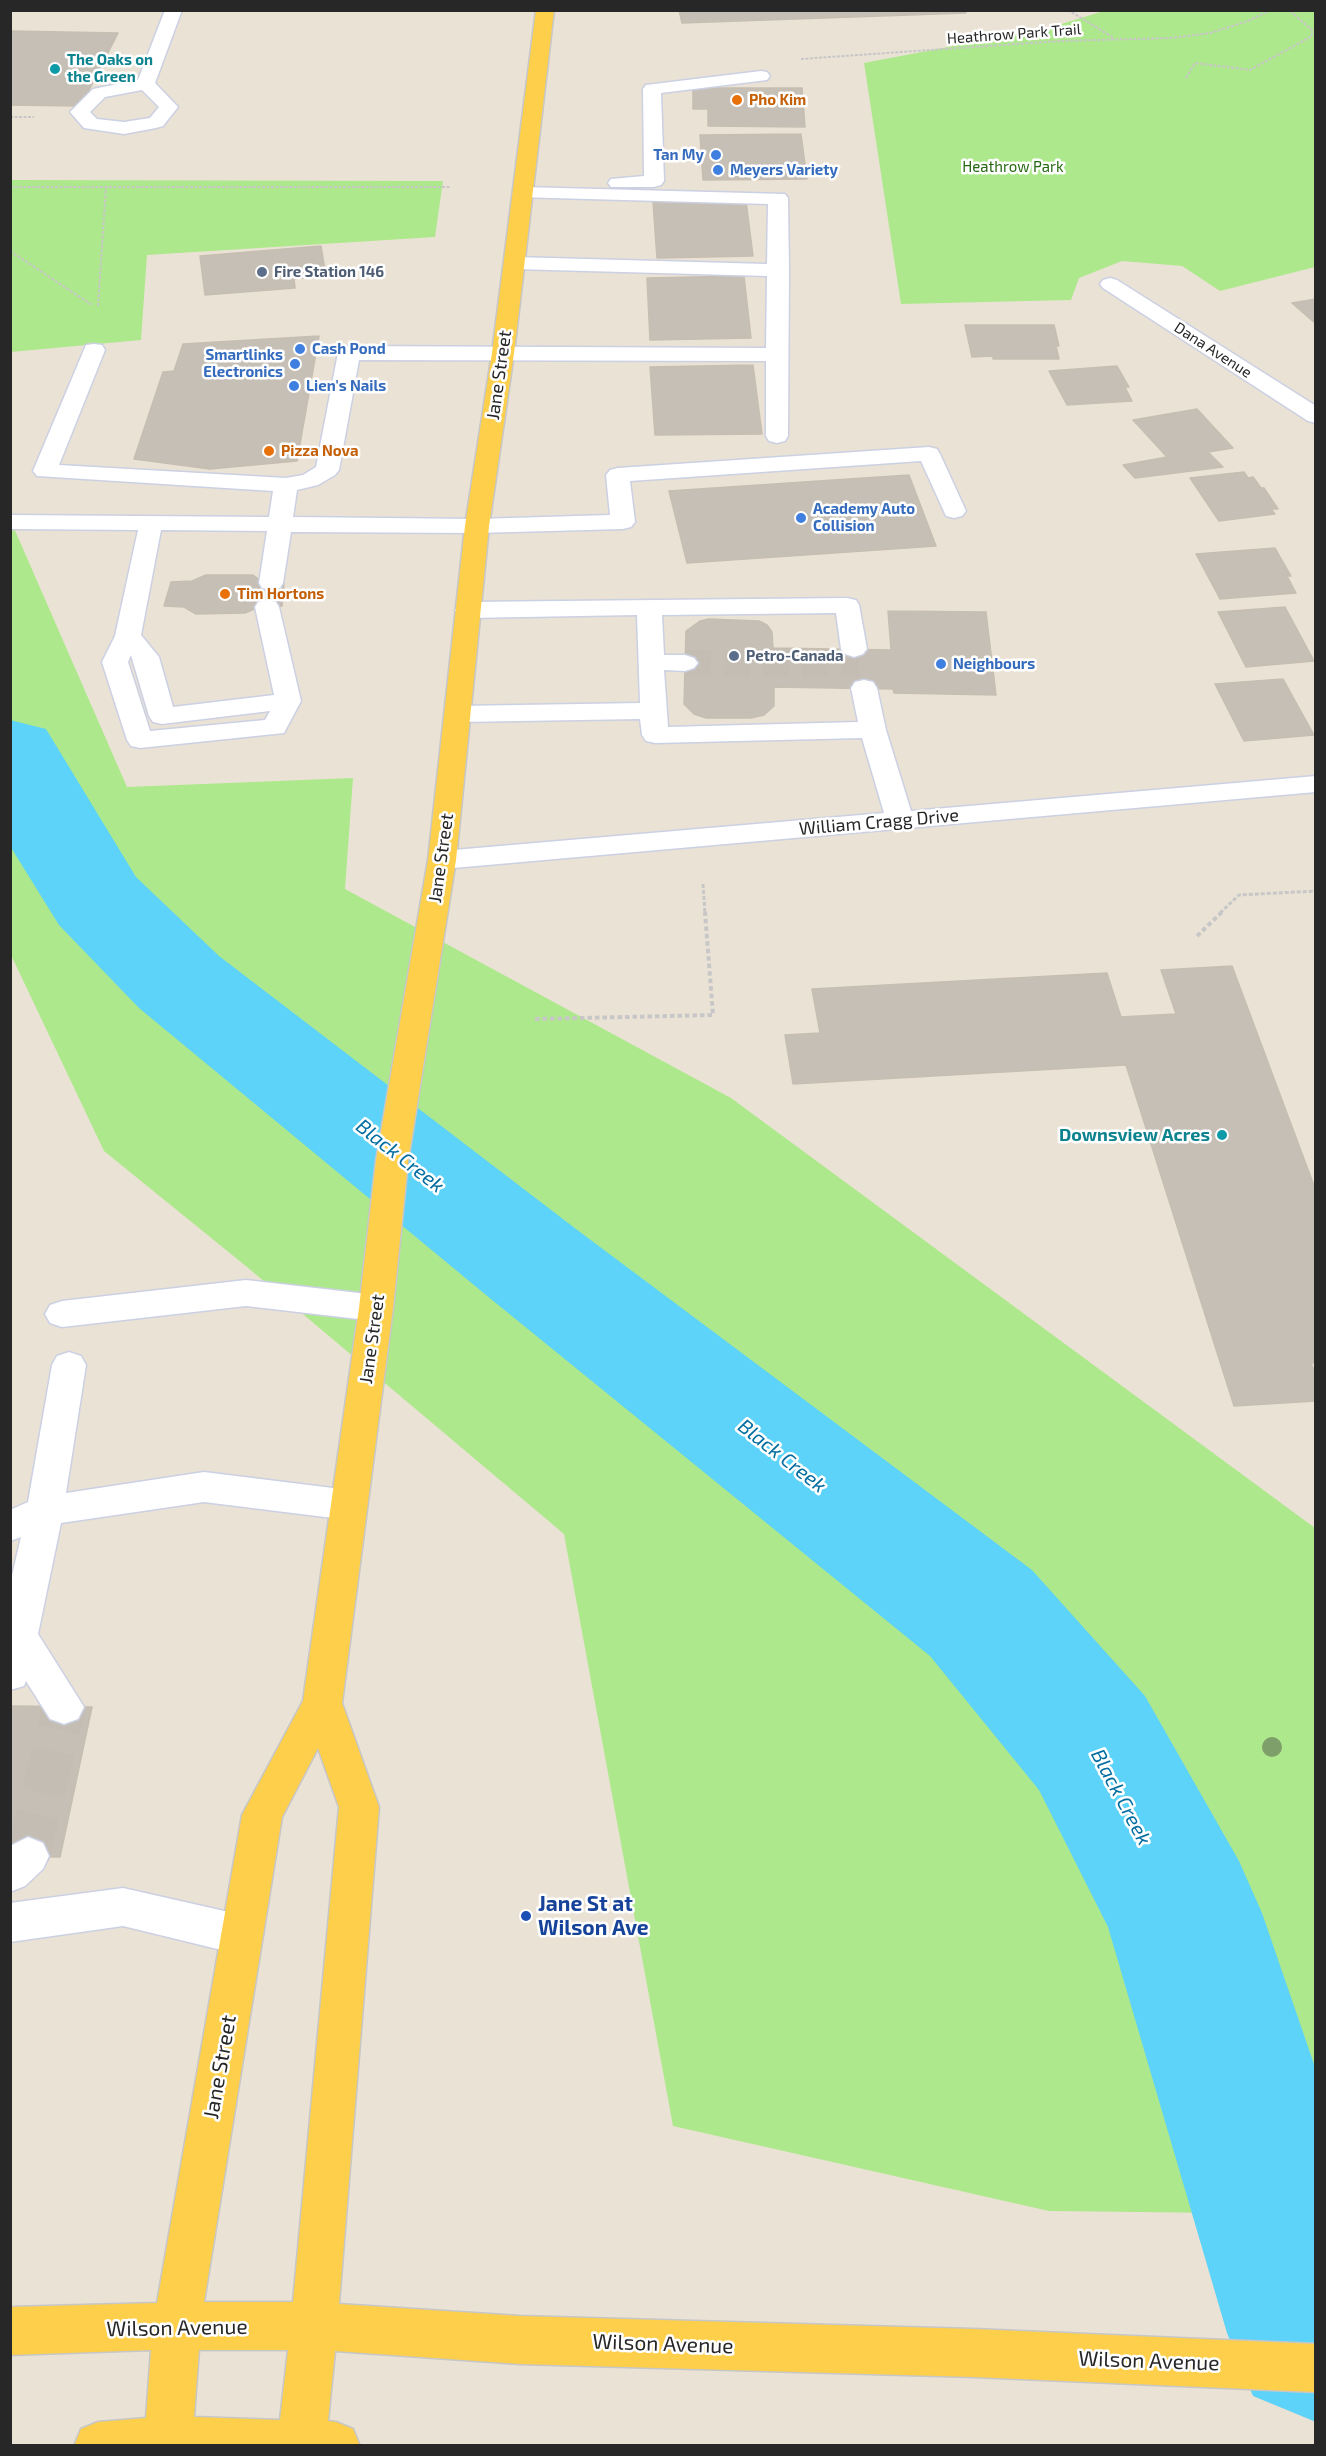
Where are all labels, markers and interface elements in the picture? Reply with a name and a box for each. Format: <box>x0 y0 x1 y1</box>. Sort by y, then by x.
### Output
street label: Heathrow Park Trail <box>946 20 1082 48</box>
place label: The Oaks on the Green <box>67 51 153 86</box>
marker: The Oaks on the Green <box>48 62 62 76</box>
place label: Pho Kim <box>749 91 806 109</box>
marker: Pho Kim <box>730 93 744 107</box>
place label: Tan My <box>653 146 704 164</box>
marker: Tan My <box>709 148 723 162</box>
park label: Heathrow Park <box>962 158 1064 176</box>
place label: Meyers Variety <box>730 161 838 179</box>
marker: Meyers Variety <box>711 163 725 177</box>
place label: Fire Station 146 <box>274 263 384 281</box>
marker: Fire Station 146 <box>255 265 269 279</box>
street label: Dana Avenue <box>1171 318 1255 382</box>
street label: Jane Street <box>482 329 516 421</box>
place label: Cash Pond <box>312 340 386 358</box>
marker: Cash Pond <box>293 342 307 356</box>
place label: Smartlinks Electronics <box>203 346 283 381</box>
marker: Smartlinks Electronics <box>288 357 302 371</box>
place label: Lien's Nails <box>306 377 386 395</box>
marker: Lien's Nails <box>287 379 301 393</box>
place label: Pizza Nova <box>281 442 358 460</box>
marker: Pizza Nova <box>262 444 276 458</box>
place label: Academy Auto Collision <box>813 500 915 535</box>
marker: Academy Auto Collision <box>794 511 808 525</box>
place label: Tim Hortons <box>237 585 324 603</box>
marker: Tim Hortons <box>218 587 232 601</box>
place label: Petro-Canada <box>746 647 844 665</box>
marker: Petro-Canada <box>727 649 741 663</box>
place label: Neighbours <box>953 655 1035 673</box>
marker: Neighbours <box>934 657 948 671</box>
street label: William Cragg Drive <box>798 804 960 840</box>
street label: Jane Street <box>424 812 458 904</box>
water label: Black Creek <box>351 1114 449 1198</box>
place label: Downsview Acres <box>1059 1124 1210 1146</box>
marker: Downsview Acres <box>1215 1128 1229 1142</box>
street label: Jane Street <box>355 1293 389 1385</box>
water label: Black Creek <box>733 1414 831 1498</box>
water label: Black Creek <box>1086 1745 1156 1849</box>
place label: Jane St at Wilson Ave <box>538 1891 649 1941</box>
marker: Jane St at Wilson Ave <box>519 1909 533 1923</box>
street label: Jane Street <box>198 2013 242 2121</box>
street label: Wilson Avenue <box>106 2314 248 2342</box>
street label: Wilson Avenue <box>592 2329 734 2359</box>
street label: Wilson Avenue <box>1078 2346 1220 2376</box>

